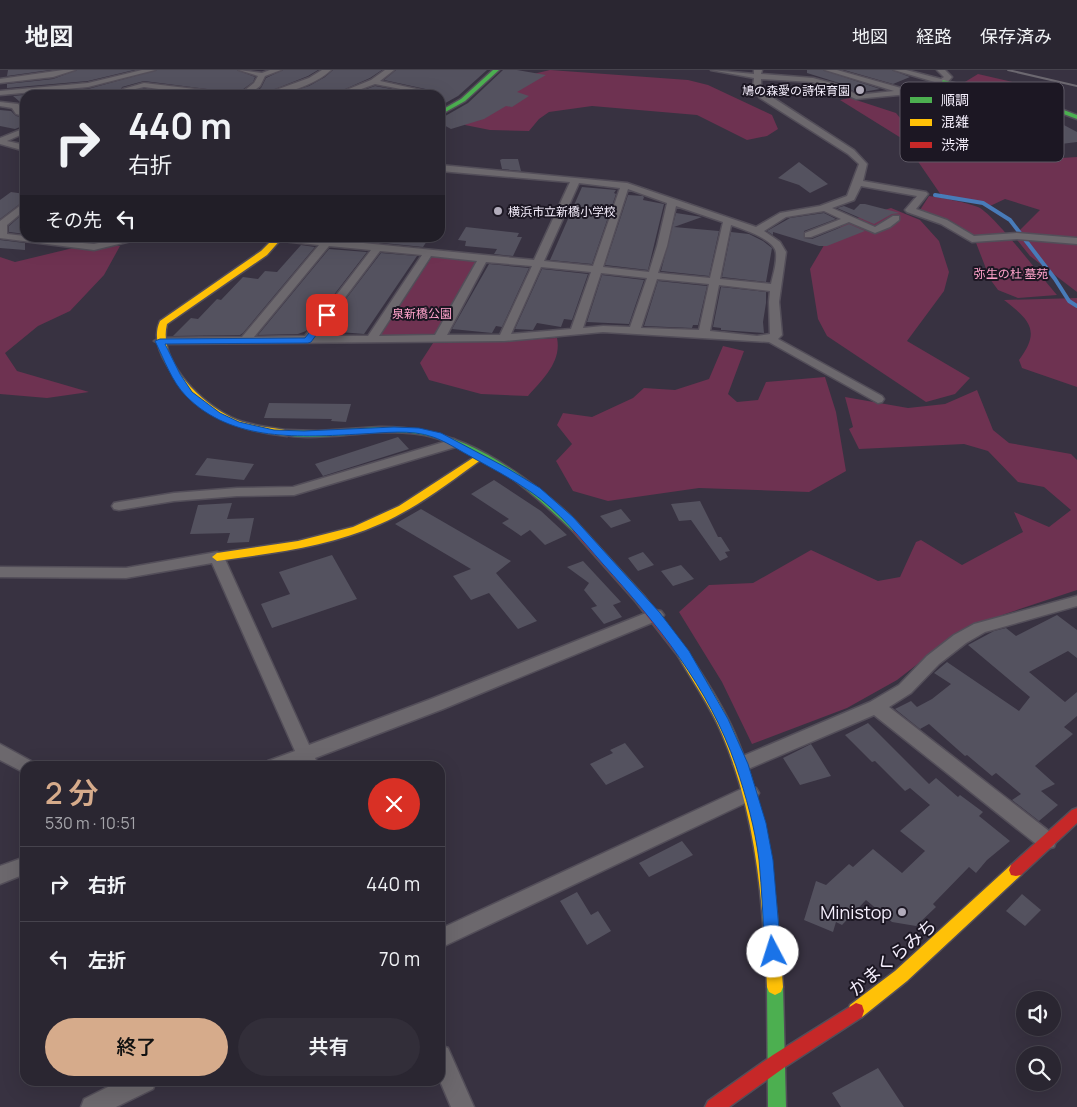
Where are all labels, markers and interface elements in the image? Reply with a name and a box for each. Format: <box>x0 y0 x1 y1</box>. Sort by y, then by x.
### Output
text: 地図 <box>25 19 73 52</box>
text: 地図 <box>852 24 888 48</box>
text: 経路 <box>916 24 952 48</box>
text: 保存済み <box>980 24 1052 48</box>
place label: 鳩の森愛の詩保育園 <box>742 82 850 99</box>
legend <box>900 82 1064 162</box>
marker: 鳩の森愛の詩保育園 <box>854 84 866 96</box>
text: 順調 <box>941 90 969 109</box>
text: 440 m <box>128 102 232 150</box>
icon: right <box>45 110 110 175</box>
text: 混雑 <box>941 112 969 131</box>
text: 渋滞 <box>941 135 969 154</box>
text: 右折 <box>128 150 172 180</box>
place label: 横浜市立新橋小学校 <box>508 203 616 220</box>
icon: left <box>112 205 140 233</box>
marker: 横浜市立新橋小学校 <box>492 205 504 217</box>
text: その先 <box>45 207 102 233</box>
park label: 弥生の杜 墓苑 <box>974 265 1048 282</box>
pin <box>306 294 348 336</box>
icon: arrive <box>313 301 341 329</box>
park label: 泉新橋公園 <box>392 305 452 322</box>
text: 2 分 <box>45 772 99 813</box>
button: close <box>368 778 420 830</box>
text: 530 m · 10:51 <box>45 812 136 834</box>
icon: right <box>45 870 73 898</box>
text: 440 m <box>366 871 420 897</box>
text: 右折 <box>88 872 126 898</box>
place label: Ministop <box>820 900 892 924</box>
marker: Ministop <box>896 906 908 918</box>
street label: かまくらみち <box>843 913 941 1001</box>
position arrow <box>746 925 798 977</box>
icon: left <box>45 945 73 973</box>
text: 70 m <box>379 946 420 972</box>
text: 左折 <box>88 947 126 973</box>
map controls <box>1016 991 1061 1091</box>
button: sound <box>1016 991 1061 1036</box>
button: 終了 <box>45 1018 228 1076</box>
button: 共有 <box>238 1018 420 1076</box>
button: search <box>1016 1046 1061 1091</box>

